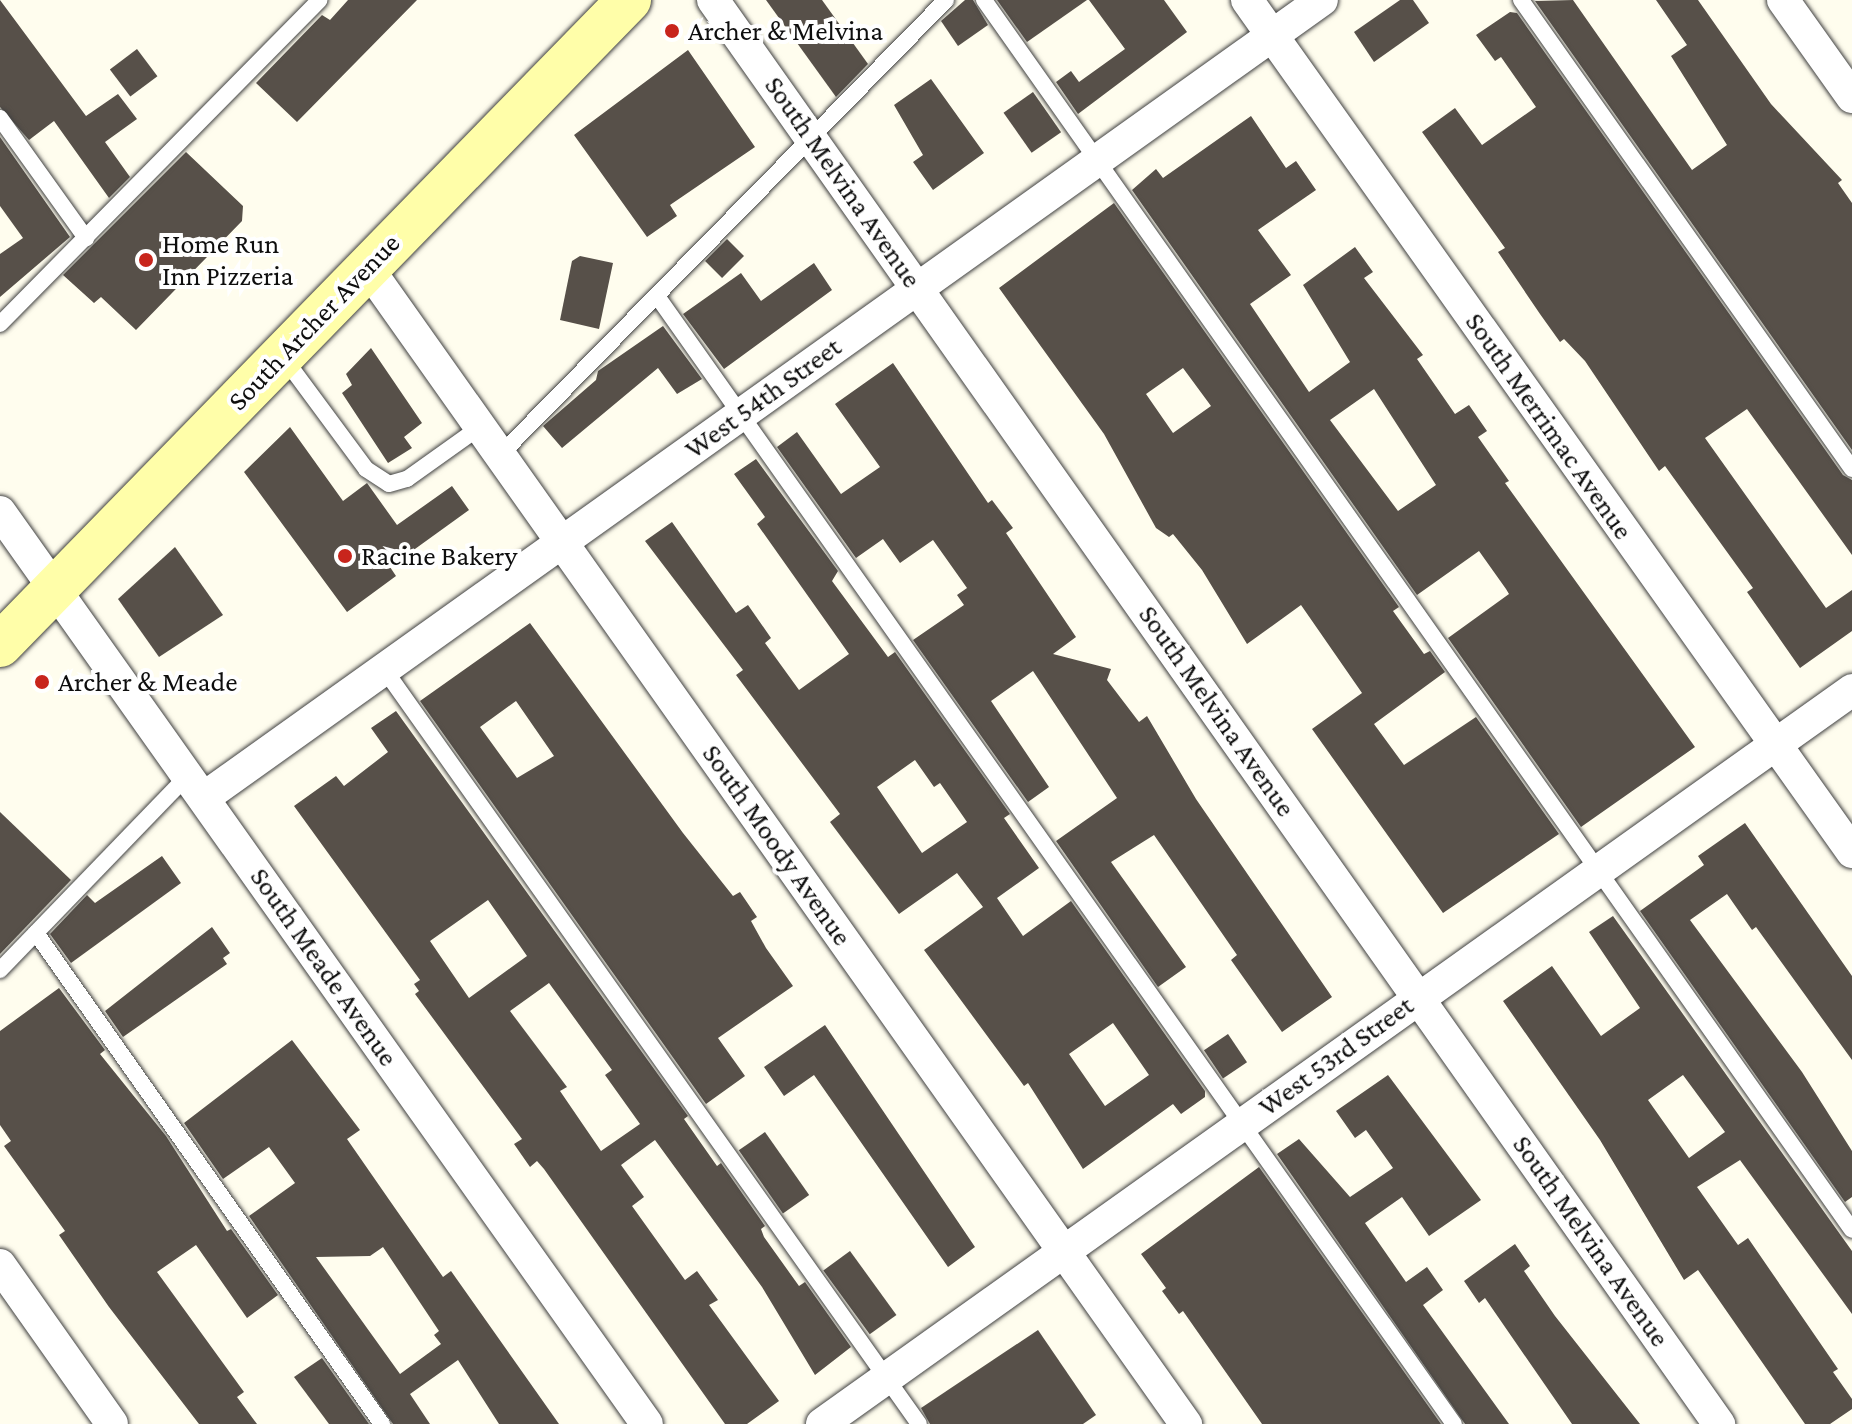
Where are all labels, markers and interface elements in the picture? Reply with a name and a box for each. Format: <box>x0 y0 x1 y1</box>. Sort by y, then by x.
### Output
place label: Archer & Melvina <box>688 14 883 48</box>
marker: Archer & Melvina <box>663 22 681 40</box>
street label: South Melvina Avenue <box>757 70 929 294</box>
street label: South Archer Avenue <box>221 226 407 418</box>
place label: Home Run Inn Pizzeria <box>162 227 293 293</box>
marker: Home Run Inn Pizzeria <box>137 251 155 269</box>
street label: South Merrimac Avenue <box>1458 306 1640 546</box>
street label: West 54th Street <box>678 330 848 466</box>
place label: Racine Bakery <box>361 539 517 573</box>
marker: Racine Bakery <box>336 547 354 565</box>
street label: South Melvina Avenue <box>1131 599 1303 823</box>
place label: Archer & Meade <box>58 665 238 699</box>
marker: Archer & Meade <box>33 673 51 691</box>
street label: South Moody Avenue <box>695 738 859 952</box>
street label: South Meade Avenue <box>243 861 405 1073</box>
street label: West 53rd Street <box>1252 989 1420 1123</box>
street label: South Melvina Avenue <box>1505 1129 1677 1353</box>

